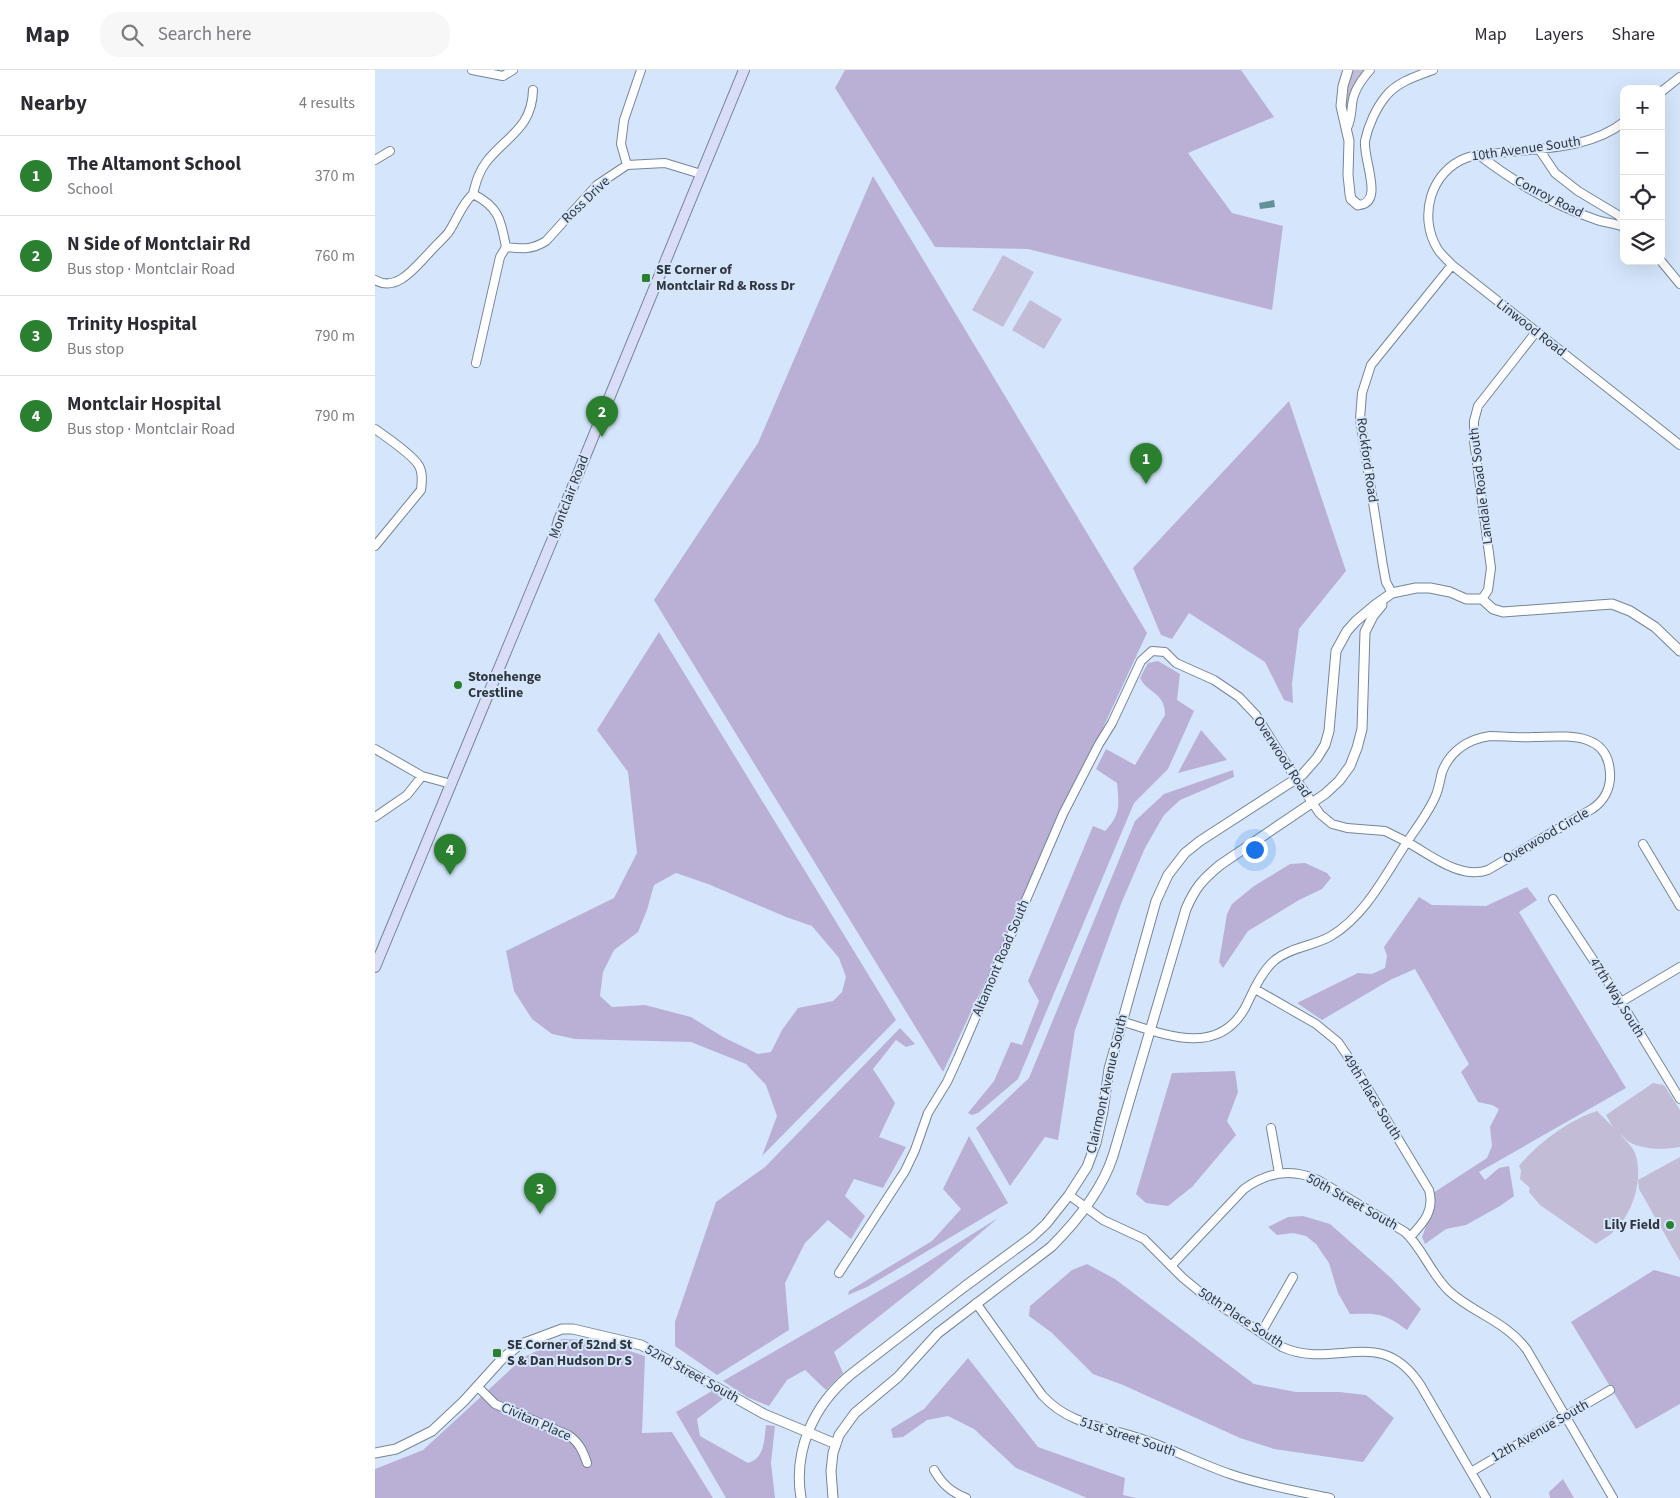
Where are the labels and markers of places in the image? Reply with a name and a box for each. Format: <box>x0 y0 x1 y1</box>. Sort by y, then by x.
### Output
place label: SE Corner of Montclair Rd & Ross Dr <box>656 260 795 296</box>
marker: SE Corner of Montclair Rd & Ross Dr <box>640 272 652 284</box>
pin: 2 <box>586 396 618 437</box>
pin: 1 <box>1130 443 1162 484</box>
place label: Stonehenge Crestline <box>468 667 541 703</box>
marker: Stonehenge Crestline <box>452 679 464 691</box>
pin: 4 <box>434 834 466 875</box>
pin: 3 <box>524 1173 556 1214</box>
place label: Lily Field <box>1604 1215 1660 1235</box>
marker: Lily Field <box>1664 1219 1676 1231</box>
place label: SE Corner of 52nd St S & Dan Hudson Dr S <box>507 1335 633 1371</box>
marker: SE Corner of 52nd St S & Dan Hudson Dr S <box>491 1347 503 1359</box>

